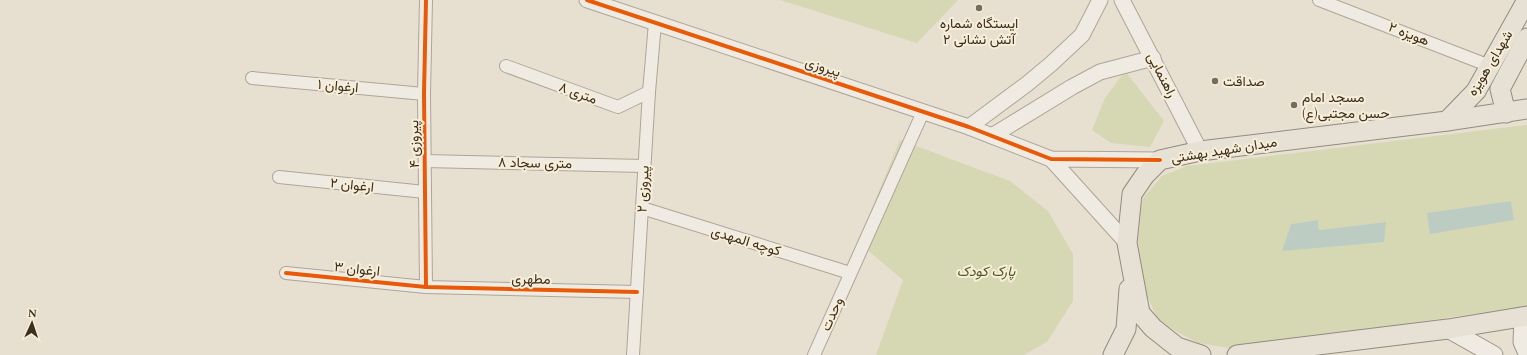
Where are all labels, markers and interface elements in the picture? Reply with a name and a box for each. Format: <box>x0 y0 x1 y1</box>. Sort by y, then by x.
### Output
marker: ایستگاه شماره ۲ آتش نشانی <box>974 3 984 13</box>
place label: ایستگاه شماره ۲ آتش نشانی <box>940 13 1018 50</box>
street label: هویزه ۲ <box>1385 17 1433 52</box>
street label: شهدای هویزه <box>1462 26 1518 100</box>
street label: راهنمایی <box>1142 49 1182 102</box>
street label: پیروزی <box>802 51 844 83</box>
place label: صداقت <box>1223 71 1265 92</box>
street label: ارغوان ۱ <box>317 74 359 98</box>
street label: ۸ متری <box>556 76 600 110</box>
marker: صداقت <box>1210 76 1220 86</box>
place label: مسجد امام حسن مجتبی(ع) <box>1302 87 1390 124</box>
marker: مسجد امام حسن مجتبی(ع) <box>1289 100 1299 110</box>
street label: پیروزی ۴ <box>403 120 425 168</box>
street label: میدان شهید بهشتی <box>1169 131 1279 169</box>
street label: متری سجاد ۸ <box>498 152 572 174</box>
street label: پیروزی ۲ <box>631 165 655 213</box>
street label: ارغوان ۲ <box>329 172 375 198</box>
street label: کوچه المهدی <box>708 220 784 262</box>
street label: ارغوان ۳ <box>333 256 381 282</box>
park label: پارک کودک <box>957 261 1016 282</box>
street label: مطهری <box>511 268 551 290</box>
street label: وحدت <box>815 294 849 334</box>
north arrow <box>12 303 52 343</box>
text: N <box>28 305 37 322</box>

